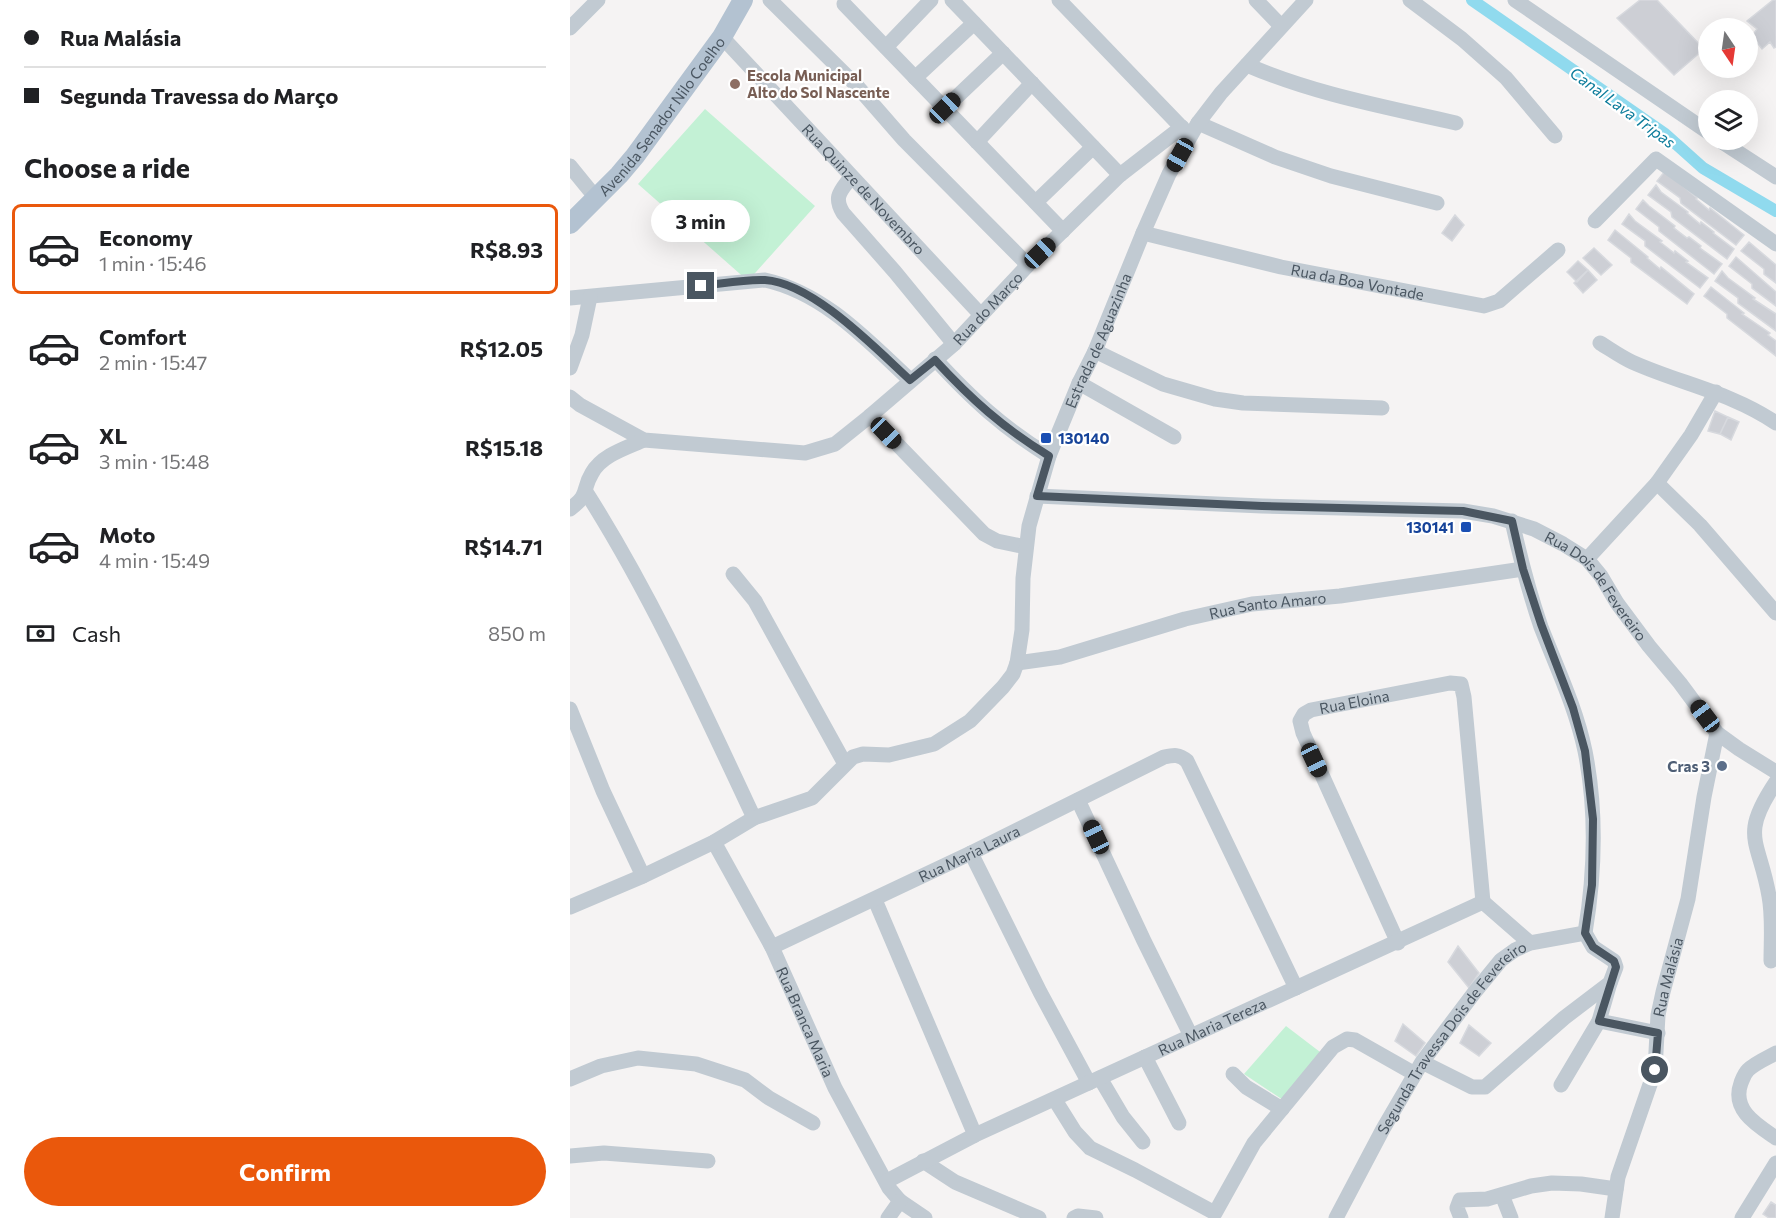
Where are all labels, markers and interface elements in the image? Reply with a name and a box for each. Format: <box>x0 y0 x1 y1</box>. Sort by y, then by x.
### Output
north arrow <box>1698 18 1758 78</box>
map controls <box>1698 18 1758 150</box>
text: Rua Malásia <box>60 24 181 51</box>
street label: Avenida Senador Nilo Coelho <box>595 33 728 199</box>
water label: Canal Lava Tripas <box>1567 63 1679 151</box>
place label: Escola Municipal Alto do Sol Nascente <box>747 66 890 101</box>
marker: Escola Municipal Alto do Sol Nascente <box>728 77 742 91</box>
text: Segunda Travessa do Março <box>60 82 338 109</box>
car <box>926 89 964 127</box>
button: layers <box>1698 90 1758 150</box>
street label: Rua Quinze de Novembro <box>799 120 929 258</box>
car <box>1163 135 1197 175</box>
text: Choose a ride <box>24 151 190 184</box>
callout: 3 min <box>652 199 750 241</box>
text: 3 min <box>675 209 726 233</box>
icon: car <box>27 222 81 276</box>
text: Economy <box>99 224 193 251</box>
car <box>1021 234 1059 272</box>
text: R$8.93 <box>470 236 543 263</box>
text: 1 min · 15:46 <box>99 251 207 275</box>
street label: Rua da Boa Vontade <box>1289 260 1426 303</box>
street label: Rua do Março <box>949 268 1026 349</box>
street label: Estrada de Aguazinha <box>1061 270 1135 411</box>
route end <box>687 272 714 299</box>
icon: car <box>27 321 81 375</box>
text: Comfort <box>99 323 187 350</box>
text: R$12.05 <box>460 335 543 362</box>
text: 2 min · 15:47 <box>99 350 207 374</box>
car <box>867 414 905 452</box>
icon: car <box>27 420 81 474</box>
text: XL <box>99 422 127 449</box>
place label: 130140 <box>1058 429 1109 447</box>
marker: 130140 <box>1039 431 1053 445</box>
text: R$15.18 <box>465 434 543 461</box>
text: 3 min · 15:48 <box>99 449 210 473</box>
place label: 130141 <box>1406 518 1454 536</box>
icon: car <box>27 519 81 573</box>
marker: 130141 <box>1459 520 1473 534</box>
text: Moto <box>99 521 155 548</box>
street label: Rua Dois de Fevereiro <box>1542 527 1651 644</box>
text: R$14.71 <box>464 533 543 560</box>
text: 4 min · 15:49 <box>99 548 210 572</box>
street label: Rua Santo Amaro <box>1207 588 1327 622</box>
icon: cash <box>24 617 57 650</box>
text: Cash <box>72 620 121 647</box>
text: 850 m <box>488 621 546 645</box>
street label: Rua Eloina <box>1318 686 1391 717</box>
car <box>1687 696 1723 736</box>
car <box>1298 740 1330 780</box>
place label: Cras 3 <box>1667 757 1710 775</box>
marker: Cras 3 <box>1715 759 1729 773</box>
car <box>1080 817 1112 857</box>
street label: Rua Maria Laura <box>915 821 1023 886</box>
street label: Rua Malásia <box>1649 935 1686 1018</box>
street label: Segunda Travessa Dois de Fevereiro <box>1373 937 1529 1137</box>
street label: Rua Branca Maria <box>773 964 838 1080</box>
street label: Rua Maria Tereza <box>1155 994 1269 1059</box>
route start <box>1641 1056 1668 1083</box>
button: Confirm <box>24 1137 546 1206</box>

